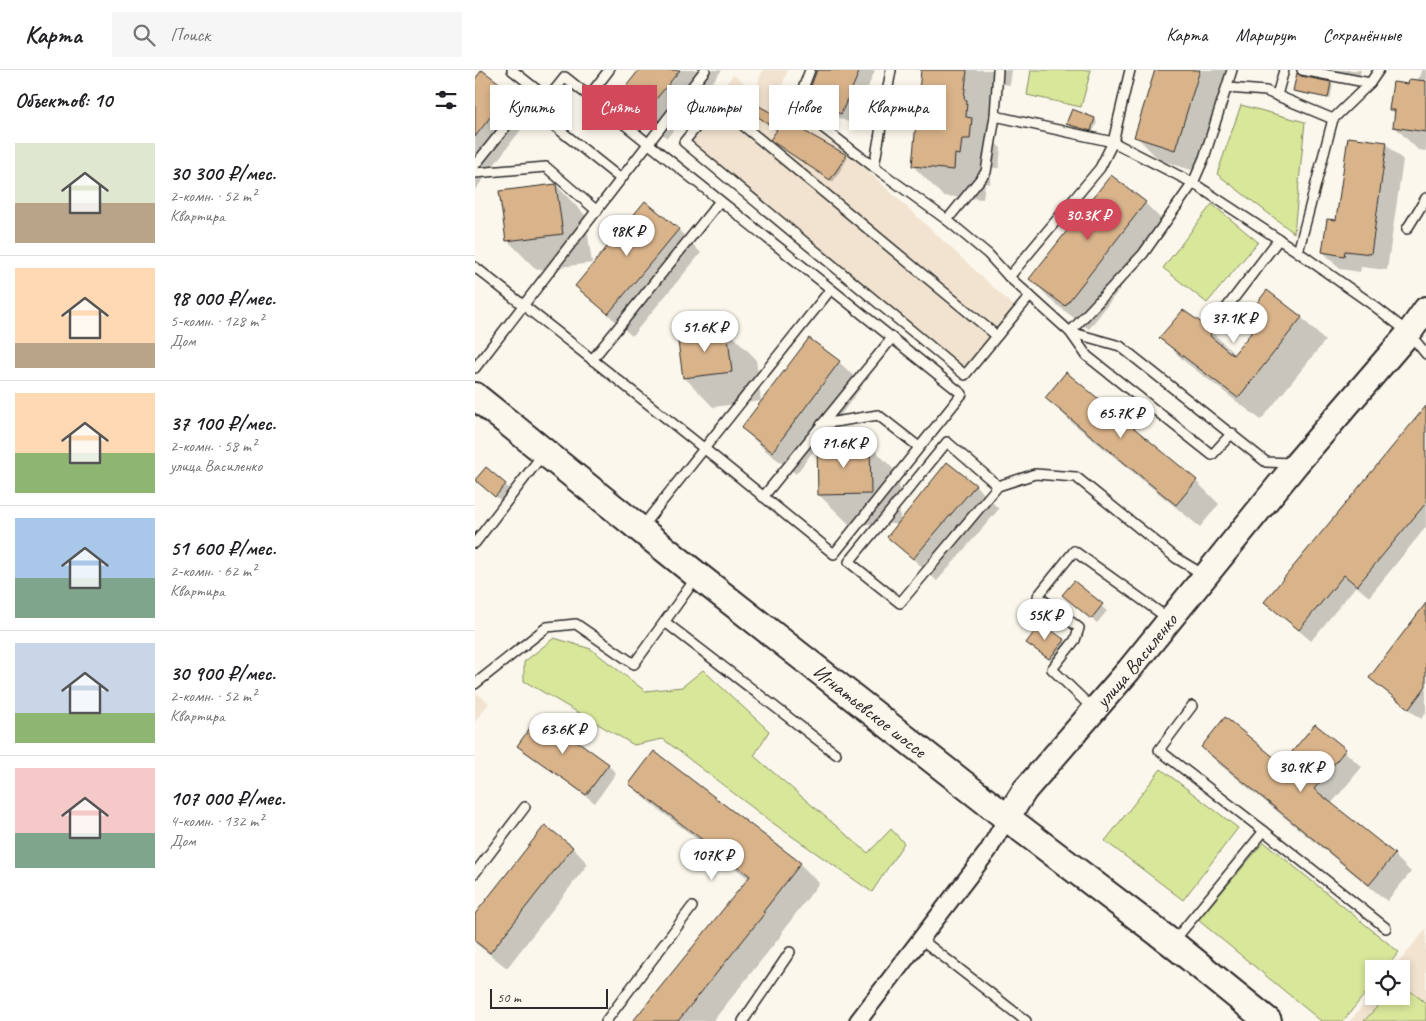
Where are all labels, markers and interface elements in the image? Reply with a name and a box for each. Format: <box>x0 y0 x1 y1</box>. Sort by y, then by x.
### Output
search box <box>112 12 462 57</box>
text: Карта <box>25 20 82 50</box>
icon: search <box>130 21 158 49</box>
text: Поиск <box>170 23 210 47</box>
text: Карта <box>1166 24 1207 46</box>
text: Маршрут <box>1235 24 1295 46</box>
text: Сохранённые <box>1323 24 1401 46</box>
chip: Купить <box>490 85 572 130</box>
chip: Снять <box>582 85 657 130</box>
chip: Фильтры <box>667 85 759 130</box>
chip: Новое <box>769 85 839 130</box>
chip: Квартира <box>849 85 946 130</box>
icon: filters <box>432 86 460 114</box>
text: Объектов: 10 <box>15 87 112 113</box>
text: 30 300 ₽/мес. <box>170 160 276 186</box>
icon: home <box>55 163 115 223</box>
text: 2-комн. · 52 m² <box>170 186 256 206</box>
pin: 30.3K ₽ <box>1042 198 1134 241</box>
text: 30.3K ₽ <box>1065 205 1111 225</box>
text: Квартира <box>170 206 225 226</box>
pin: 98K ₽ <box>592 214 662 257</box>
text: 98K ₽ <box>610 221 644 241</box>
text: 98 000 ₽/мес. <box>170 285 275 311</box>
icon: home <box>55 288 115 348</box>
pin: 37.1K ₽ <box>1188 302 1280 344</box>
text: 37.1K ₽ <box>1212 308 1256 328</box>
pin: 51.6K ₽ <box>659 310 751 353</box>
text: 5-комн. · 128 m² <box>170 311 263 331</box>
text: 51.6K ₽ <box>682 317 728 337</box>
text: Дом <box>170 331 196 351</box>
pin: 65.7K ₽ <box>1075 396 1167 439</box>
text: 65.7K ₽ <box>1098 403 1144 423</box>
text: 37 100 ₽/мес. <box>170 410 276 436</box>
icon: home <box>55 413 115 473</box>
pin: 71.6K ₽ <box>798 426 890 469</box>
text: 71.6K ₽ <box>821 433 867 453</box>
text: 2-комн. · 58 m² <box>170 436 256 456</box>
text: улица Василенко <box>170 456 262 476</box>
text: 51 600 ₽/мес. <box>170 535 276 561</box>
icon: home <box>55 538 115 598</box>
text: 2-комн. · 62 m² <box>170 561 256 581</box>
text: Квартира <box>170 581 225 601</box>
pin: 55K ₽ <box>1010 598 1080 641</box>
text: 55K ₽ <box>1028 605 1062 625</box>
street label: улица Василенко <box>1089 607 1183 713</box>
street label: Игнатьевское шоссе <box>808 658 933 764</box>
text: 30 900 ₽/мес. <box>170 660 275 686</box>
icon: home <box>55 663 115 723</box>
text: 2-комн. · 52 m² <box>170 686 256 706</box>
text: Квартира <box>170 706 225 726</box>
pin: 63.6K ₽ <box>517 712 609 755</box>
text: 63.6K ₽ <box>540 719 586 739</box>
pin: 30.9K ₽ <box>1255 750 1347 793</box>
text: 30.9K ₽ <box>1279 757 1323 777</box>
text: 107 000 ₽/мес. <box>170 785 285 811</box>
icon: home <box>55 788 115 848</box>
text: 4-комн. · 132 m² <box>170 811 263 831</box>
text: Дом <box>170 831 196 851</box>
pin: 107K ₽ <box>671 838 753 881</box>
text: 107K ₽ <box>691 845 733 865</box>
map controls <box>1365 960 1410 1005</box>
button: locate <box>1365 960 1410 1005</box>
scale bar <box>490 986 607 1009</box>
text: 50 m <box>497 989 521 1006</box>

